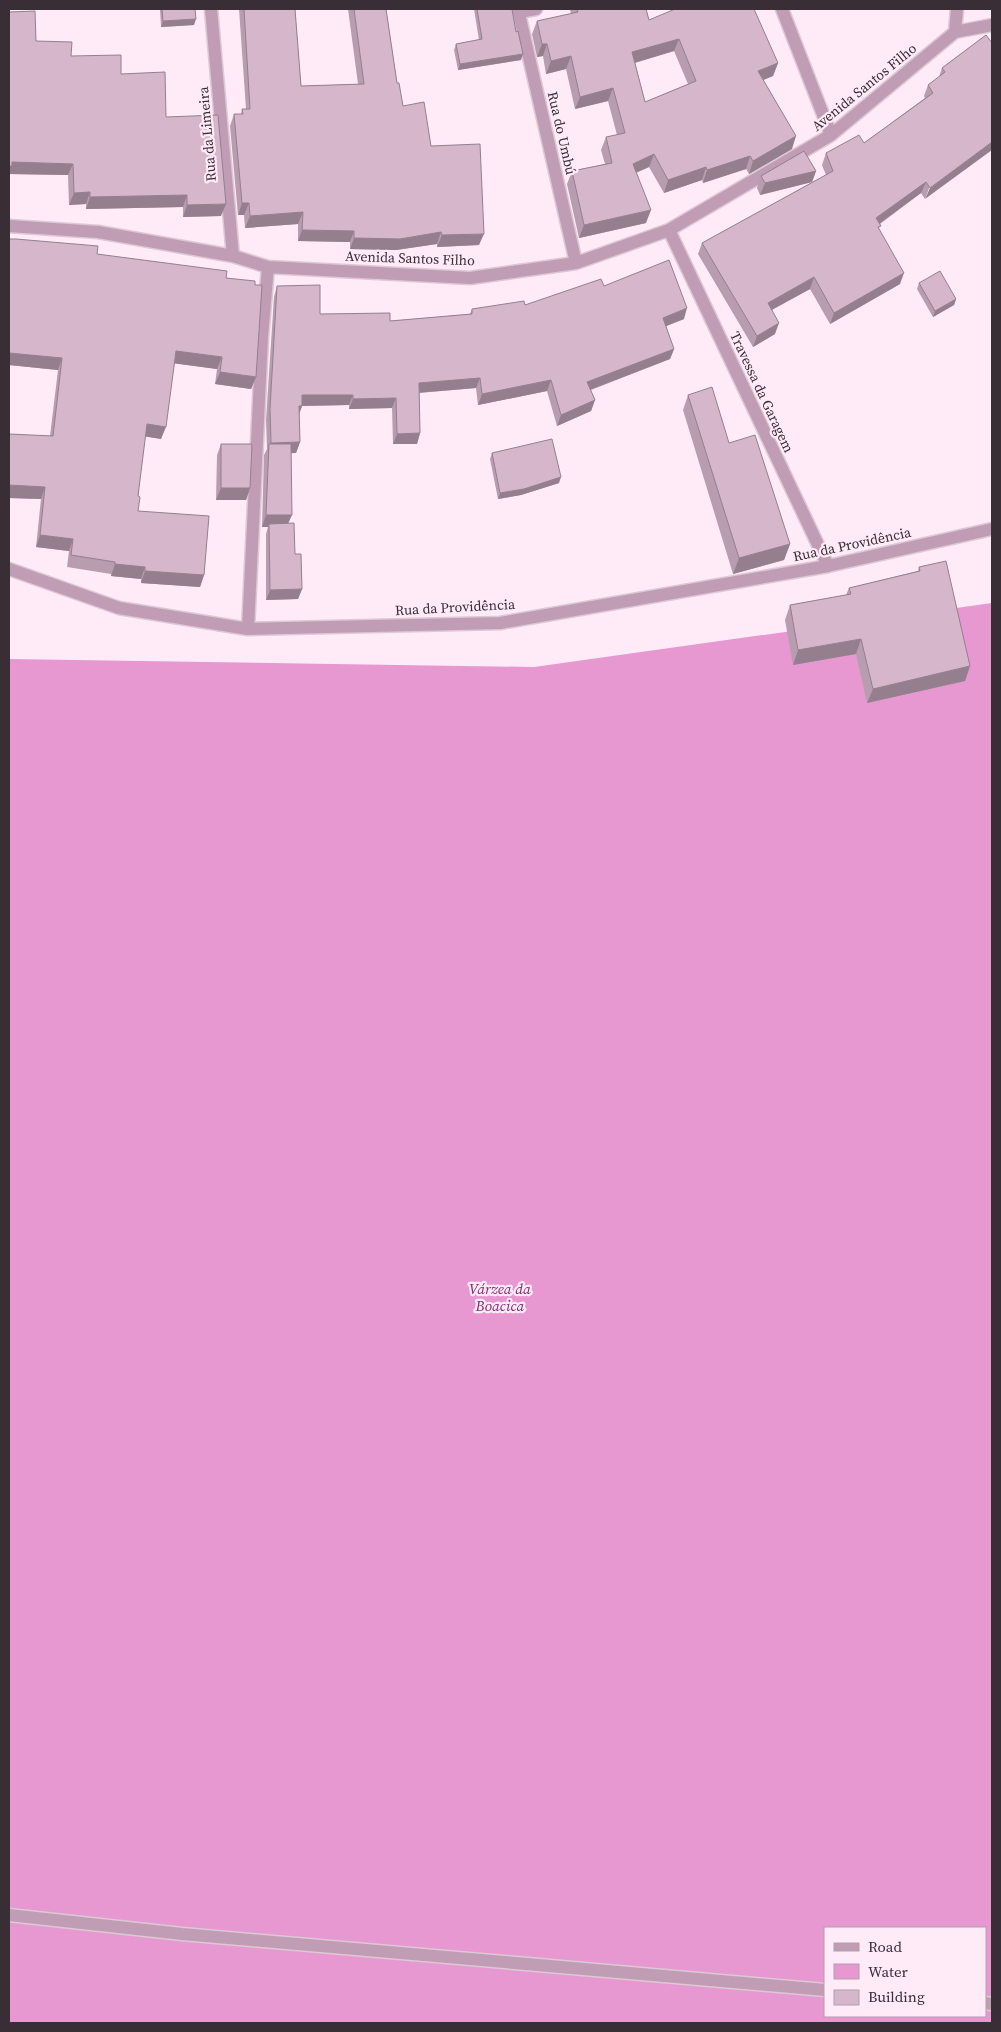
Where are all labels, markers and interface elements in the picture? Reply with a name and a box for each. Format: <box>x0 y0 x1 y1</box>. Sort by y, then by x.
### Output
street label: Avenida Santos Filho <box>807 38 921 136</box>
street label: Rua da Limeira <box>193 85 221 182</box>
street label: Rua do Umbú <box>543 89 581 177</box>
street label: Avenida Santos Filho <box>345 246 476 270</box>
street label: Travessa da Garagem <box>725 328 799 456</box>
street label: Rua da Providência <box>791 522 914 566</box>
street label: Rua da Providência <box>394 594 516 620</box>
water label: Várzea da Boacica <box>469 1278 531 1316</box>
legend <box>824 1927 986 2017</box>
text: Road <box>868 1936 902 1957</box>
text: Water <box>868 1961 909 1982</box>
text: Building <box>868 1986 925 2007</box>

